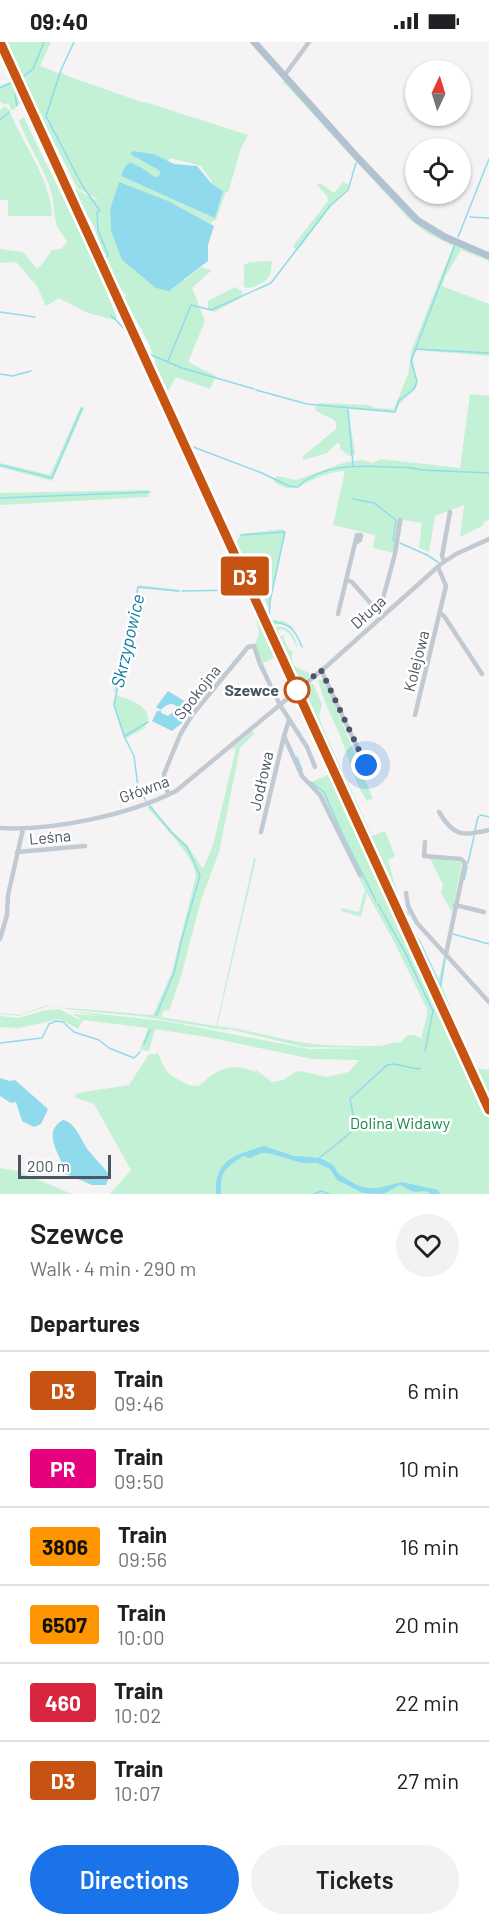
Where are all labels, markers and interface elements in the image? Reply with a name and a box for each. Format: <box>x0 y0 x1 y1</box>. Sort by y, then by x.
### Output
text: 09:40 <box>30 8 88 34</box>
north arrow <box>405 60 471 126</box>
map controls <box>405 60 471 204</box>
button: locate <box>405 138 471 204</box>
line badge: D3 <box>218 556 272 596</box>
text: D3 <box>233 564 257 589</box>
street label: Długa <box>346 591 389 632</box>
water label: Skrzypowice <box>106 592 148 690</box>
street label: Kolejowa <box>399 628 432 693</box>
street label: Spokojna <box>169 661 224 723</box>
marker: Szewce <box>284 677 310 703</box>
place label: Szewce <box>225 680 279 699</box>
street label: Jodłowa <box>244 749 277 812</box>
your location <box>351 750 381 780</box>
street label: Główna <box>116 771 171 806</box>
street label: Leśna <box>28 825 72 848</box>
park label: Dolina Widawy <box>350 1113 451 1132</box>
scale bar <box>18 1152 111 1180</box>
text: 200 m <box>27 1156 70 1175</box>
button: heart <box>396 1214 459 1277</box>
text: Szewce <box>30 1216 124 1250</box>
text: Walk · 4 min · 290 m <box>30 1256 196 1280</box>
text: Departures <box>30 1310 140 1336</box>
text: Train <box>114 1365 163 1391</box>
text: 6 min <box>408 1377 459 1403</box>
text: D3 <box>51 1378 75 1403</box>
text: 09:46 <box>114 1391 164 1415</box>
text: Train <box>114 1443 163 1469</box>
text: 10 min <box>399 1455 459 1481</box>
text: PR <box>50 1456 76 1481</box>
text: 09:50 <box>114 1469 164 1493</box>
text: Train <box>118 1521 167 1547</box>
text: 16 min <box>400 1533 459 1559</box>
text: 3806 <box>42 1534 88 1559</box>
text: 09:56 <box>118 1547 167 1571</box>
text: Train <box>117 1599 166 1625</box>
text: 20 min <box>395 1611 459 1637</box>
text: 6507 <box>42 1612 87 1637</box>
text: 10:00 <box>117 1625 165 1649</box>
text: Train <box>114 1677 163 1703</box>
text: 22 min <box>395 1689 459 1715</box>
text: 460 <box>45 1690 81 1715</box>
text: 10:02 <box>114 1703 161 1727</box>
text: Train <box>114 1755 163 1781</box>
text: 27 min <box>397 1767 459 1793</box>
text: D3 <box>51 1768 75 1793</box>
text: 10:07 <box>114 1781 160 1805</box>
button: Directions <box>30 1845 239 1914</box>
button: Tickets <box>251 1845 459 1914</box>

